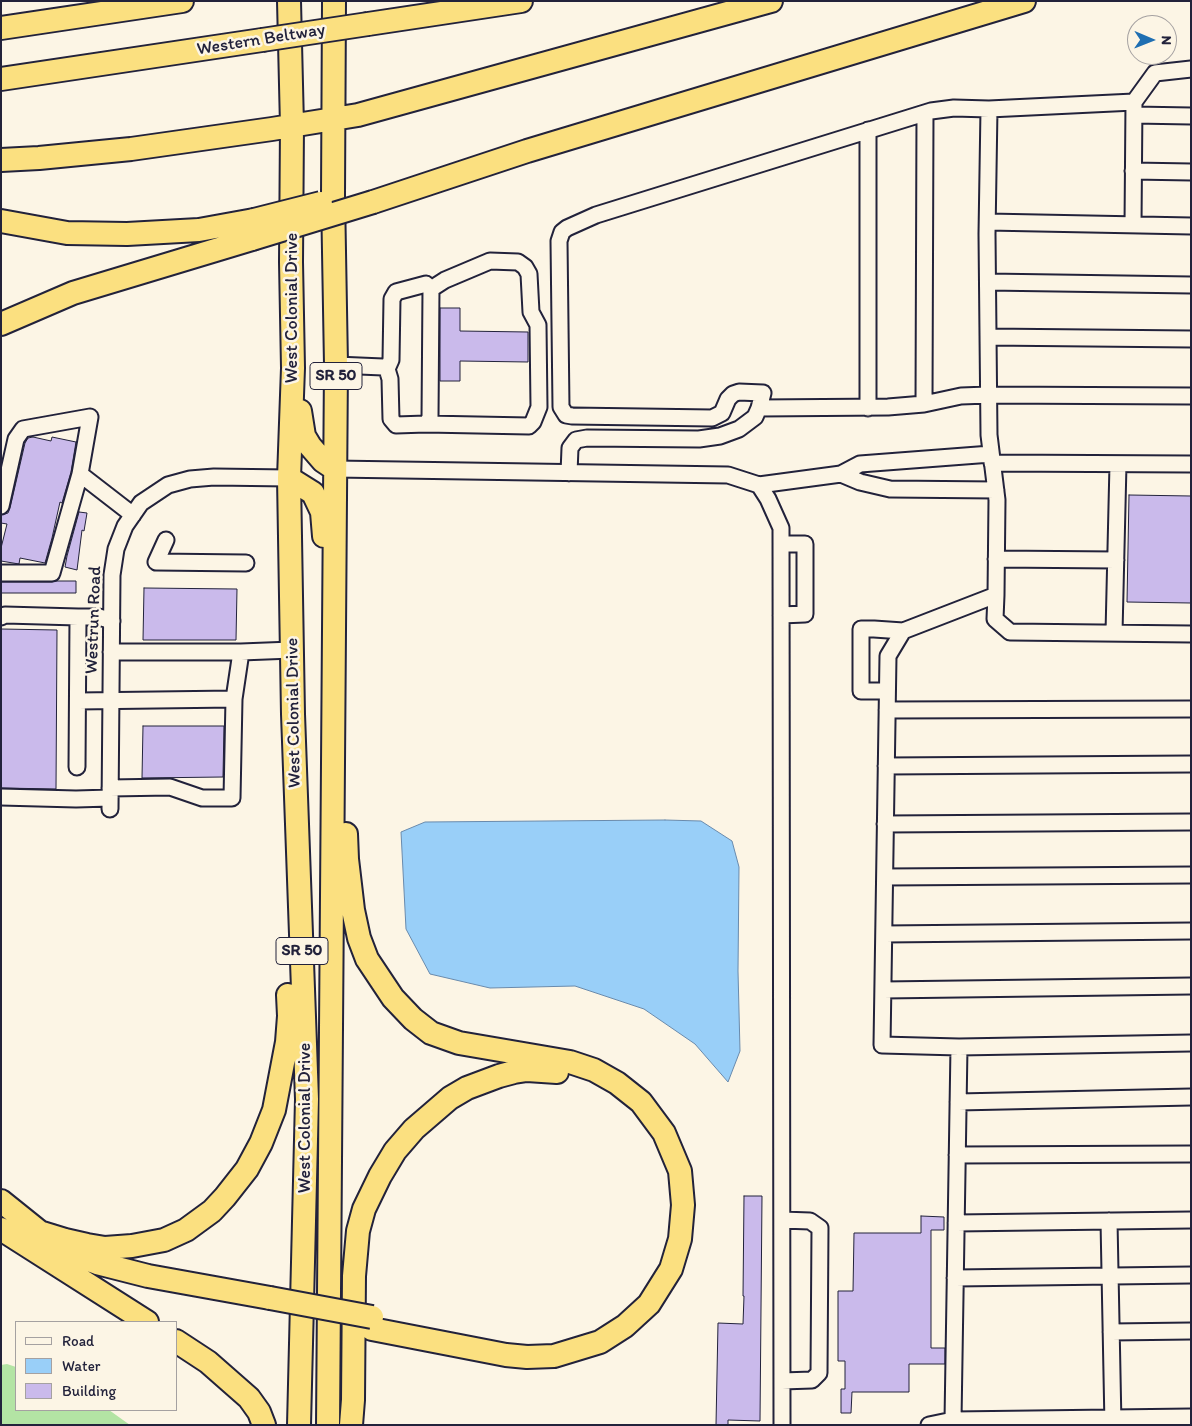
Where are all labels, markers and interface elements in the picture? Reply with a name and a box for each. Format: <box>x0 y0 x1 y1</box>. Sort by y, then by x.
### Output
north arrow <box>1127 15 1177 65</box>
street label: Western Beltway <box>195 19 327 61</box>
text: N <box>1158 35 1175 45</box>
street label: West Colonial Drive <box>281 233 303 383</box>
road number: SR 50 <box>310 362 362 390</box>
street label: Westrun Road <box>81 566 107 674</box>
street label: West Colonial Drive <box>282 638 306 788</box>
road number: SR 50 <box>276 938 328 964</box>
street label: West Colonial Drive <box>294 1043 316 1193</box>
legend <box>15 1321 178 1411</box>
text: Road <box>62 1332 94 1350</box>
text: Water <box>62 1357 100 1375</box>
text: Building <box>62 1382 116 1400</box>

